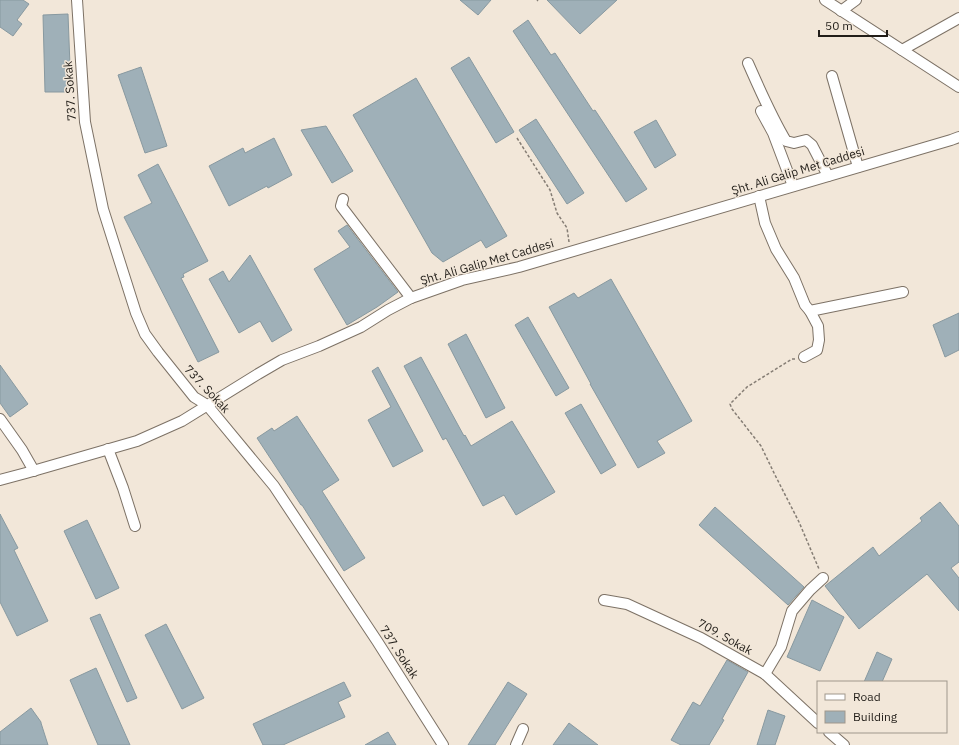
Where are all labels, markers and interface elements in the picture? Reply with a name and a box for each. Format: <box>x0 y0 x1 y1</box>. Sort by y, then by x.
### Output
scale bar <box>819 12 887 38</box>
text: 50 m <box>825 18 853 33</box>
street label: 737. Sokak <box>60 60 79 122</box>
street label: Şht. Ali Galip Met Caddesi <box>730 143 866 198</box>
street label: Şht. Ali Galip Met Caddesi <box>418 235 555 288</box>
street label: 737. Sokak <box>181 361 234 416</box>
street label: 709. Sokak <box>695 615 756 658</box>
street label: 737. Sokak <box>377 622 423 682</box>
legend <box>817 681 947 733</box>
text: Road <box>853 689 881 704</box>
text: Building <box>853 709 898 724</box>

